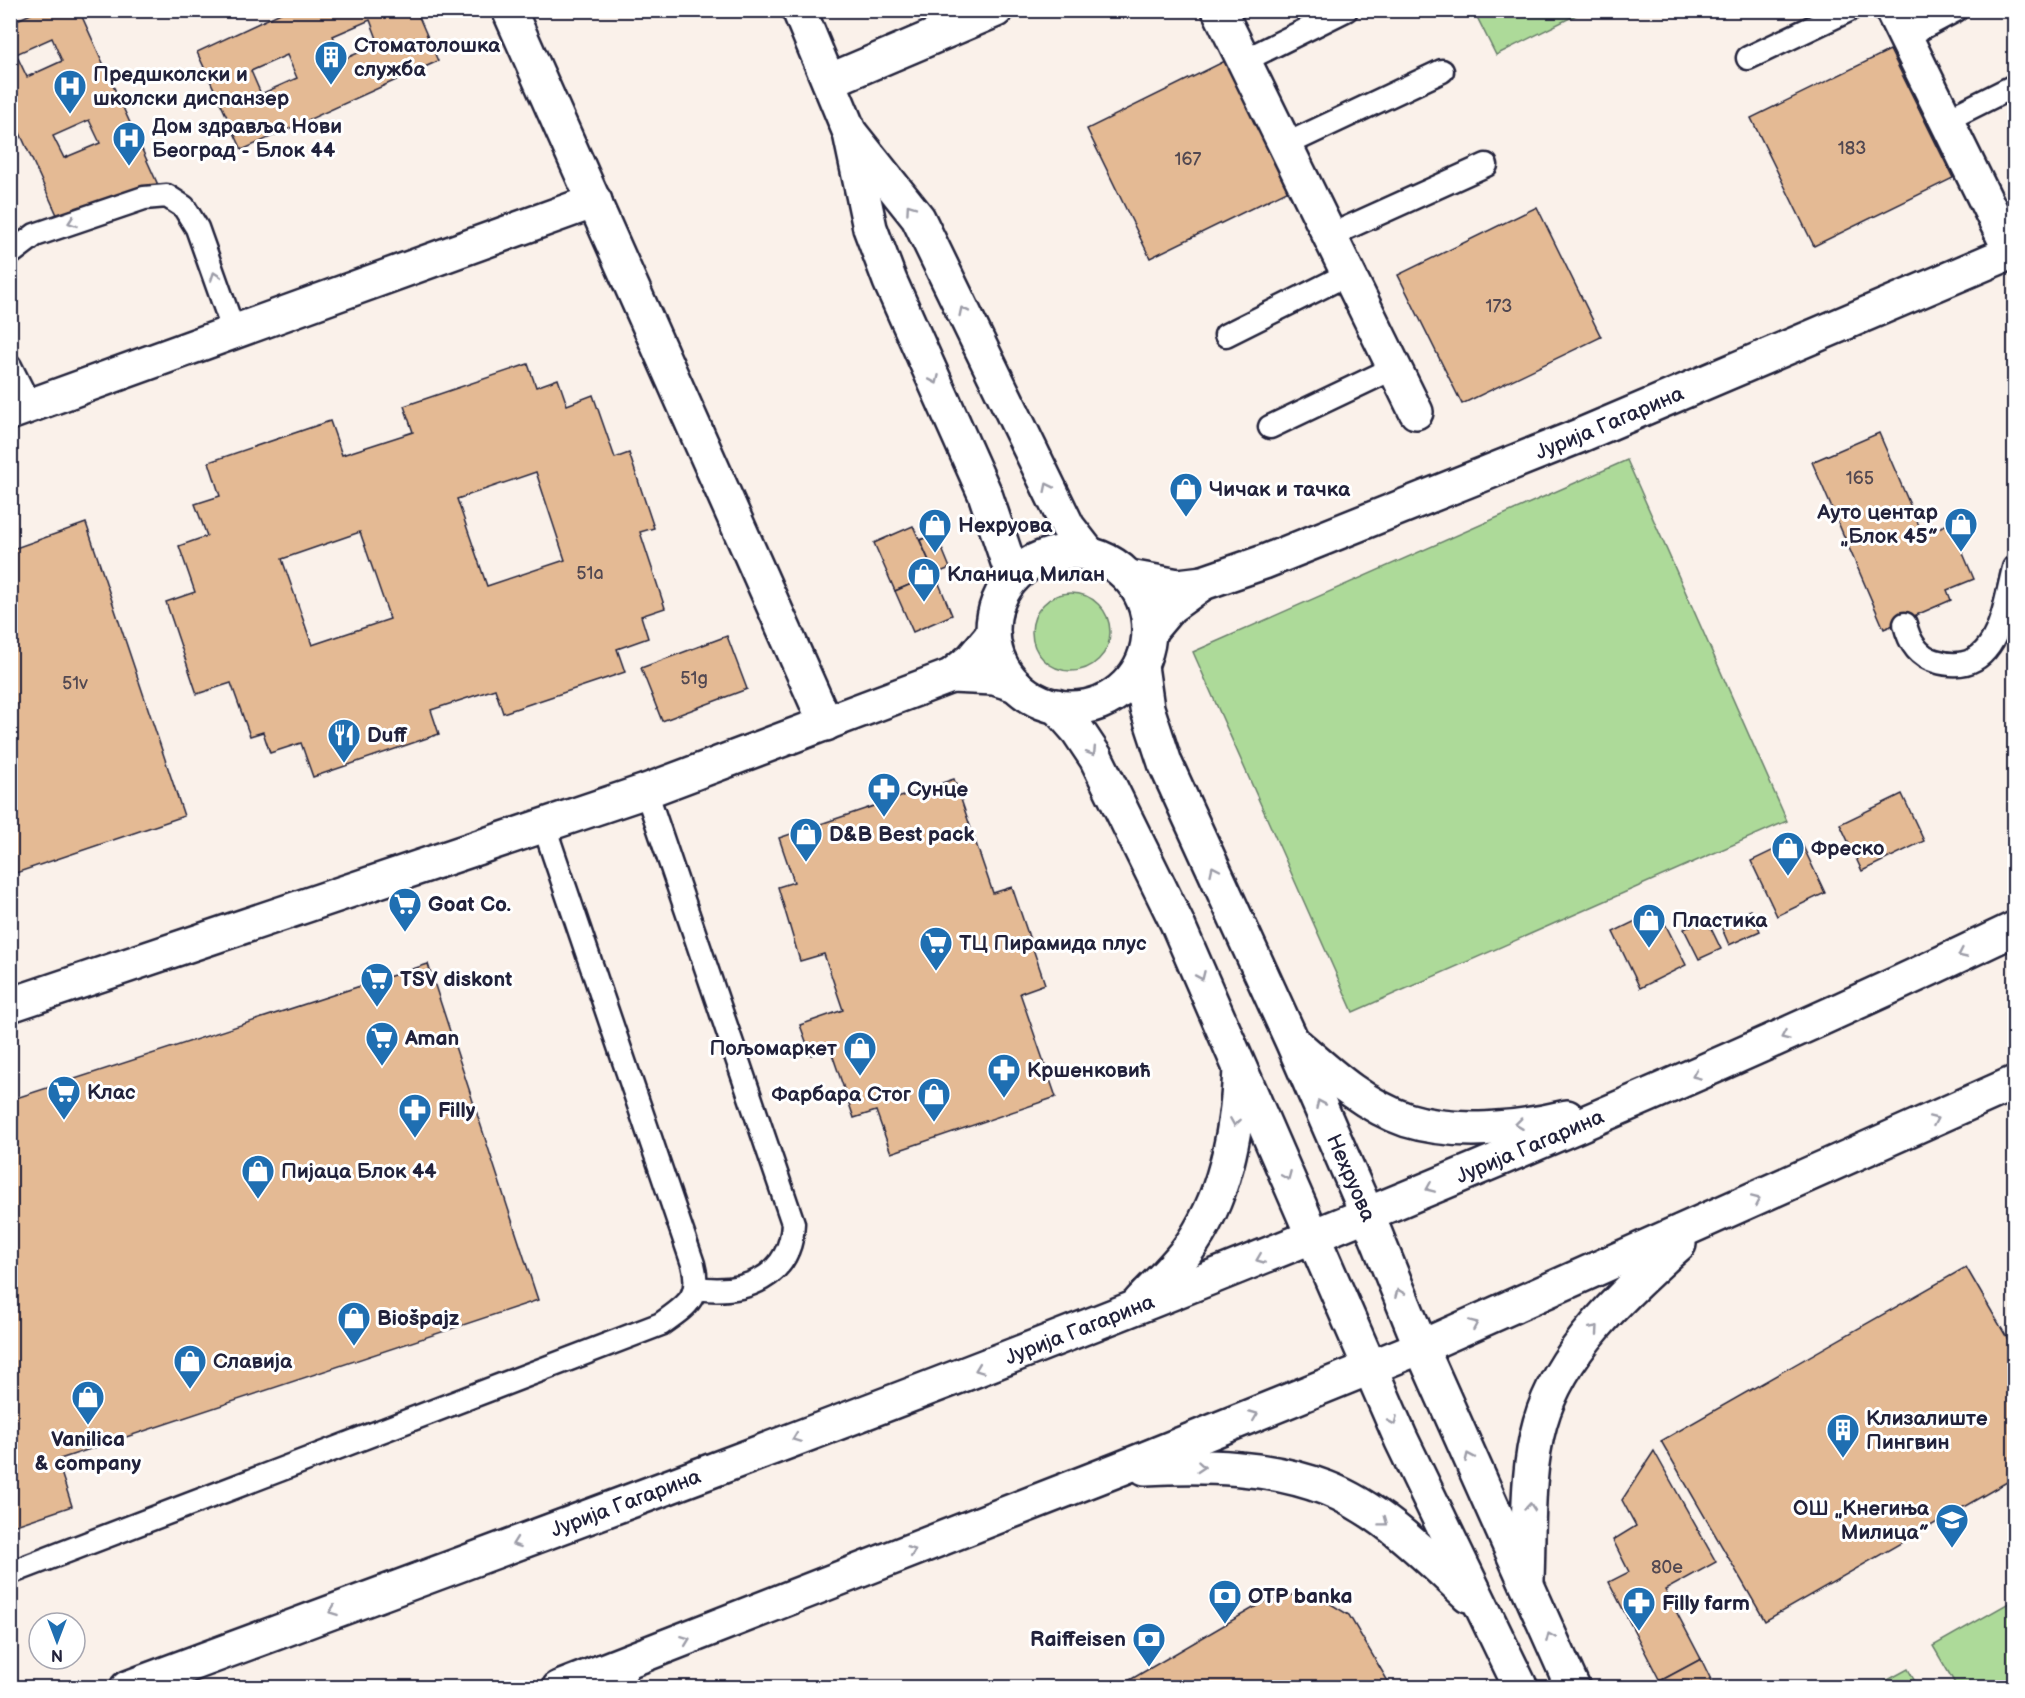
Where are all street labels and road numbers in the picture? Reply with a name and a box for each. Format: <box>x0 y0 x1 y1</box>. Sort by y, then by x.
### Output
street label: Јурија Гагарина <box>1532 381 1688 465</box>
street label: Јурија Гагарина <box>1452 1104 1608 1189</box>
street label: Нехруова <box>1321 1130 1381 1226</box>
street label: Јурија Гагарина <box>1002 1289 1159 1370</box>
street label: Јурија Гагарина <box>547 1464 705 1543</box>

